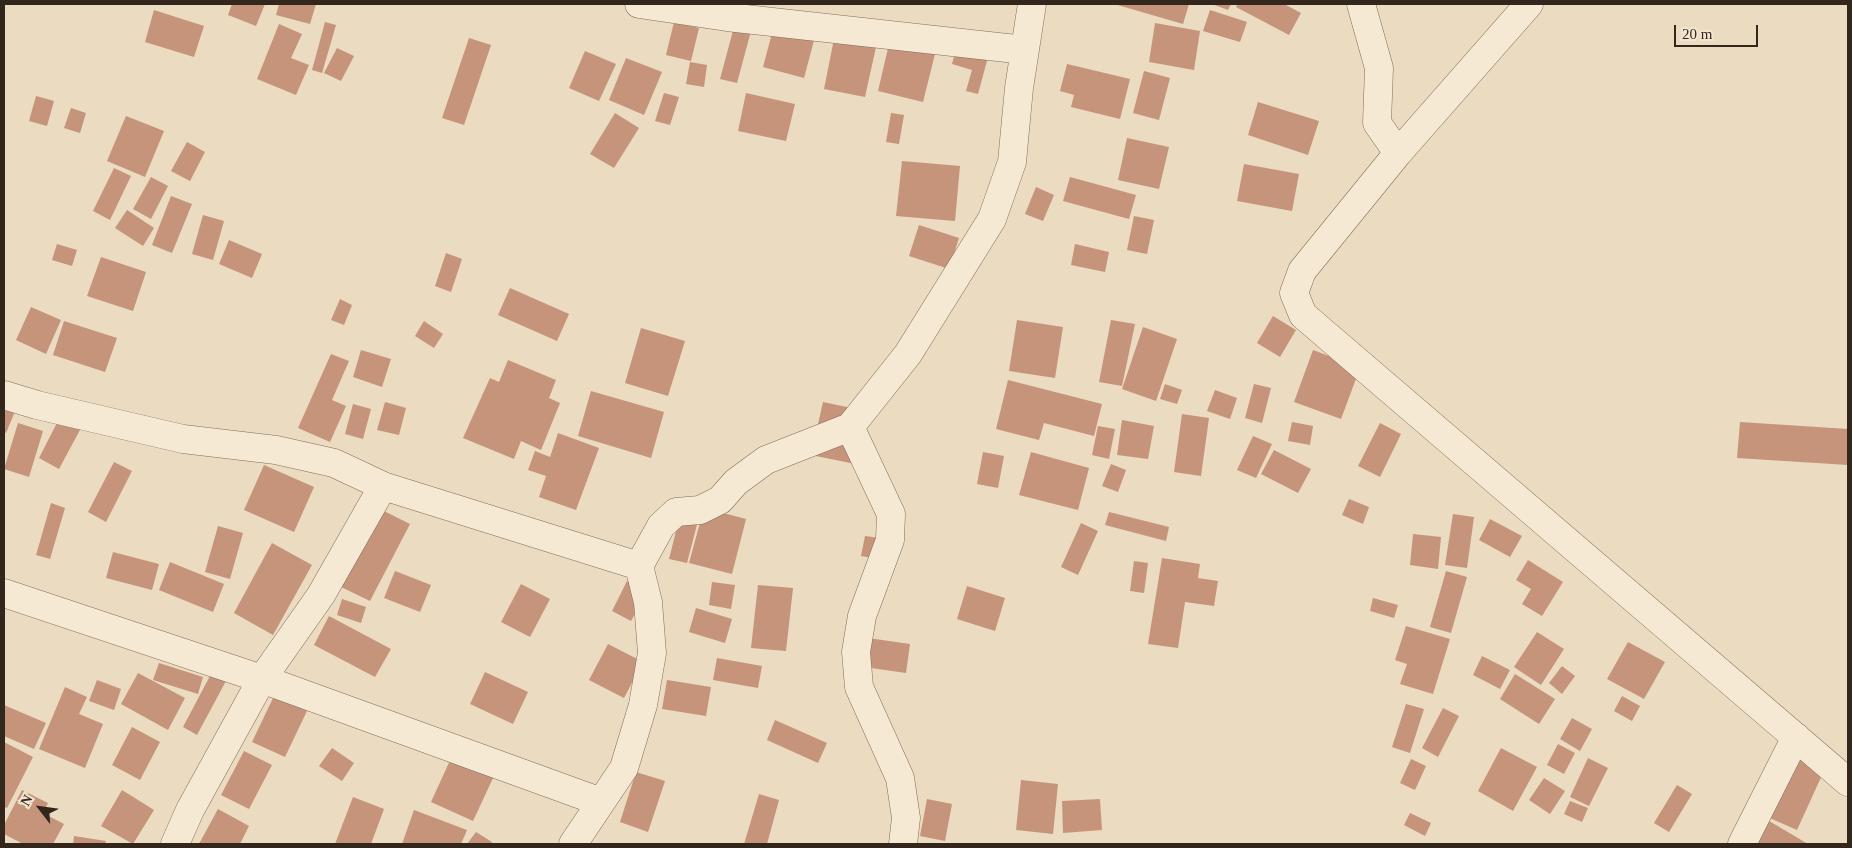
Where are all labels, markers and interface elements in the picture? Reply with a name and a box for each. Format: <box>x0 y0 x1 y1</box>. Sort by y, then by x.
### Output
scale bar <box>1677 15 1761 47</box>
text: 20 m <box>1682 26 1712 42</box>
north arrow <box>15 783 65 833</box>
text: N <box>18 792 36 808</box>

